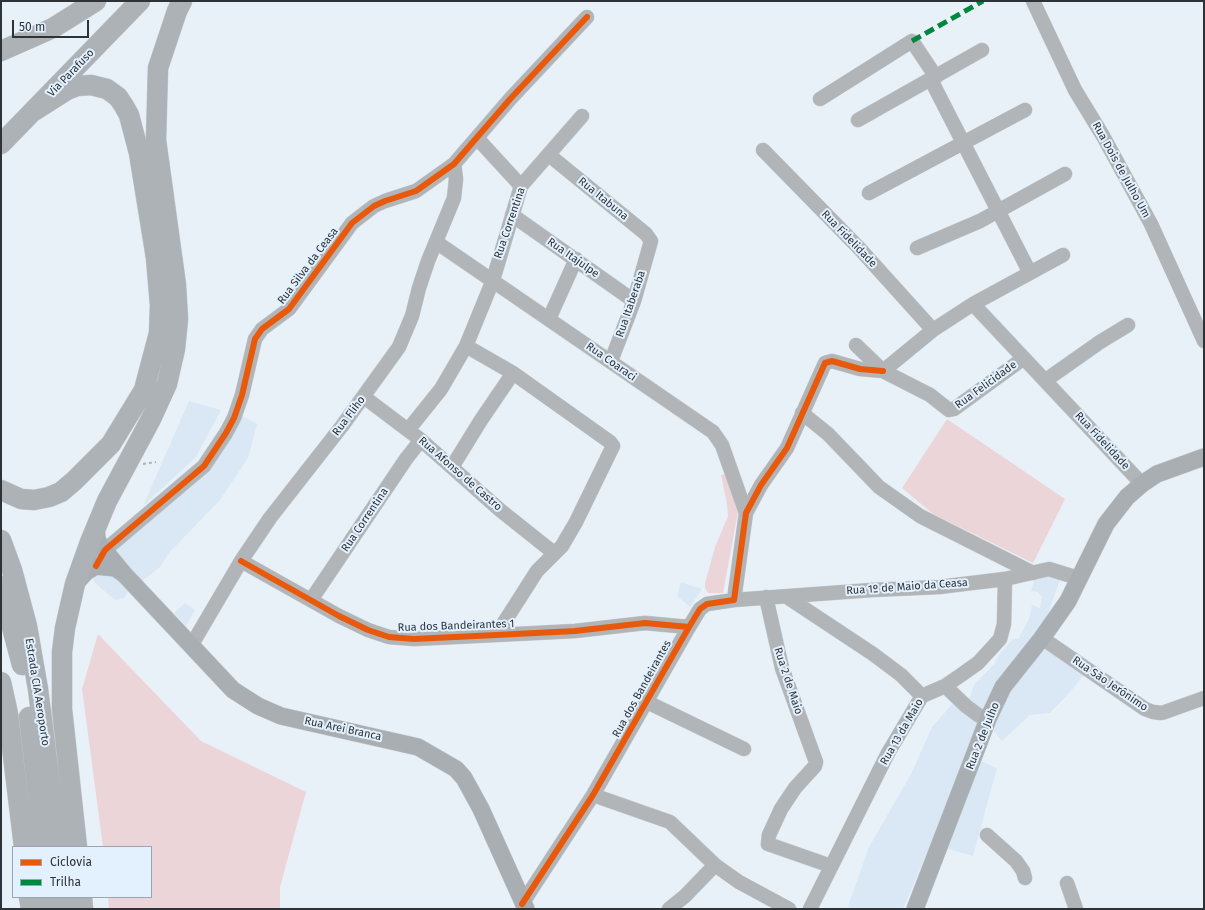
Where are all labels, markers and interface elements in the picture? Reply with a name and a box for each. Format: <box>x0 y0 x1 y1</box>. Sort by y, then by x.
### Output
scale bar <box>14 12 91 38</box>
text: 50 m <box>19 20 45 34</box>
street label: Via Parafuso <box>45 46 97 100</box>
street label: Rua Dois de Julho Um <box>1089 120 1153 220</box>
street label: Rua Itabuna <box>575 175 631 223</box>
street label: Rua Correntina <box>492 186 528 260</box>
street label: Rua Fidelidade <box>819 208 879 270</box>
street label: Rua Silva da Ceasa <box>275 225 341 307</box>
street label: Rua Itajulpe <box>545 235 601 281</box>
street label: Rua Itaberaba <box>613 269 649 339</box>
street label: Rua Coaraci <box>583 340 639 384</box>
street label: Rua Felicidade <box>953 358 1019 412</box>
street label: Rua Fliho <box>330 393 368 439</box>
street label: Rua Fidelidade <box>1072 409 1132 473</box>
street label: Rua Afonso de Castro <box>416 434 504 514</box>
street label: Rua Correntina <box>339 485 391 555</box>
street label: Rua 1º de Maio da Ceasa <box>846 576 968 598</box>
street label: Rua dos Bandeirantes 1 <box>397 617 515 635</box>
street label: Estrada CIA Aeroporto <box>22 637 52 747</box>
street label: Rua dos Bandeirantes <box>610 638 674 740</box>
street label: Rua 2 de Maio <box>771 646 805 716</box>
street label: Rua São Jerônimo <box>1070 654 1150 714</box>
street label: Rua 13 da Maio <box>878 696 926 768</box>
street label: Rua 2 de Julho <box>963 700 1003 772</box>
street label: Rua Arei Branca <box>303 714 383 744</box>
legend <box>12 846 152 898</box>
text: Ciclovia <box>50 855 92 869</box>
text: Trilha <box>50 875 81 889</box>

